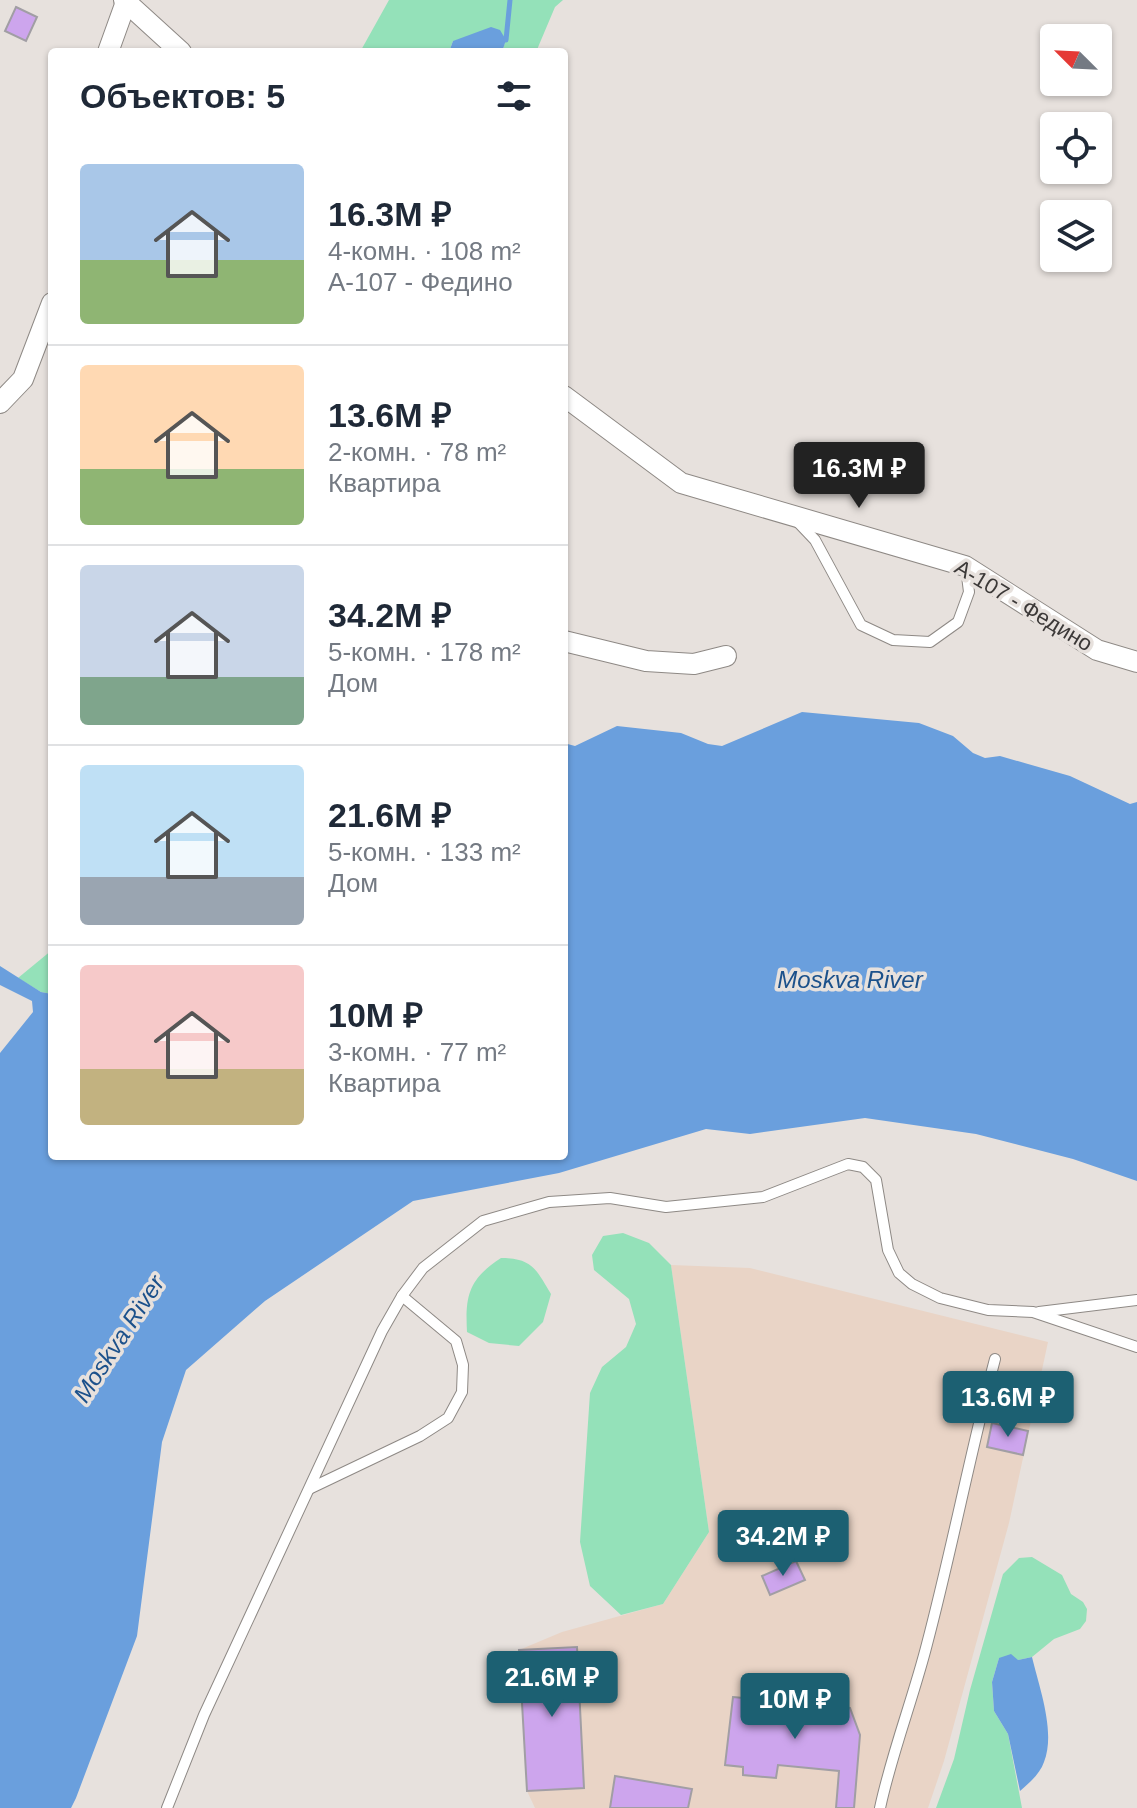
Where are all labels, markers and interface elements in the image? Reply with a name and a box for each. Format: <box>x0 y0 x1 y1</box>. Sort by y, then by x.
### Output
north arrow <box>1040 24 1112 96</box>
map controls <box>1040 24 1112 272</box>
icon: filters <box>492 74 536 118</box>
text: Объектов: 5 <box>80 77 285 115</box>
button: locate <box>1040 112 1112 184</box>
text: 16.3M ₽ <box>328 195 452 233</box>
icon: home <box>144 196 240 292</box>
button: layers <box>1040 200 1112 272</box>
text: 4-комн. · 108 m² <box>328 236 521 266</box>
text: А-107 - Федино <box>328 267 513 297</box>
text: 13.6M ₽ <box>328 396 452 434</box>
icon: home <box>144 397 240 493</box>
text: 2-комн. · 78 m² <box>328 437 506 467</box>
pin: 16.3M ₽ <box>785 442 933 510</box>
text: 16.3M ₽ <box>812 453 906 483</box>
text: Квартира <box>328 468 440 498</box>
street label: А-107 - Федино <box>950 554 1097 656</box>
text: 34.2M ₽ <box>328 596 452 634</box>
icon: home <box>144 597 240 693</box>
text: 5-комн. · 178 m² <box>328 637 521 667</box>
text: Дом <box>328 668 378 698</box>
text: 21.6M ₽ <box>328 796 452 834</box>
icon: home <box>144 797 240 893</box>
text: 5-комн. · 133 m² <box>328 837 521 867</box>
text: Дом <box>328 868 378 898</box>
water label: Moskva River <box>777 966 924 993</box>
text: 10M ₽ <box>328 996 423 1034</box>
icon: home <box>144 997 240 1093</box>
text: 3-комн. · 77 m² <box>328 1037 506 1067</box>
text: Квартира <box>328 1068 440 1098</box>
water label: Moskva River <box>68 1270 170 1407</box>
pin: 13.6M ₽ <box>934 1371 1082 1439</box>
text: 13.6M ₽ <box>961 1382 1055 1412</box>
pin: 34.2M ₽ <box>709 1510 857 1578</box>
text: 34.2M ₽ <box>736 1521 830 1551</box>
pin: 21.6M ₽ <box>478 1651 626 1719</box>
text: 21.6M ₽ <box>505 1662 599 1692</box>
pin: 10M ₽ <box>739 1673 851 1741</box>
text: 10M ₽ <box>759 1684 831 1714</box>

